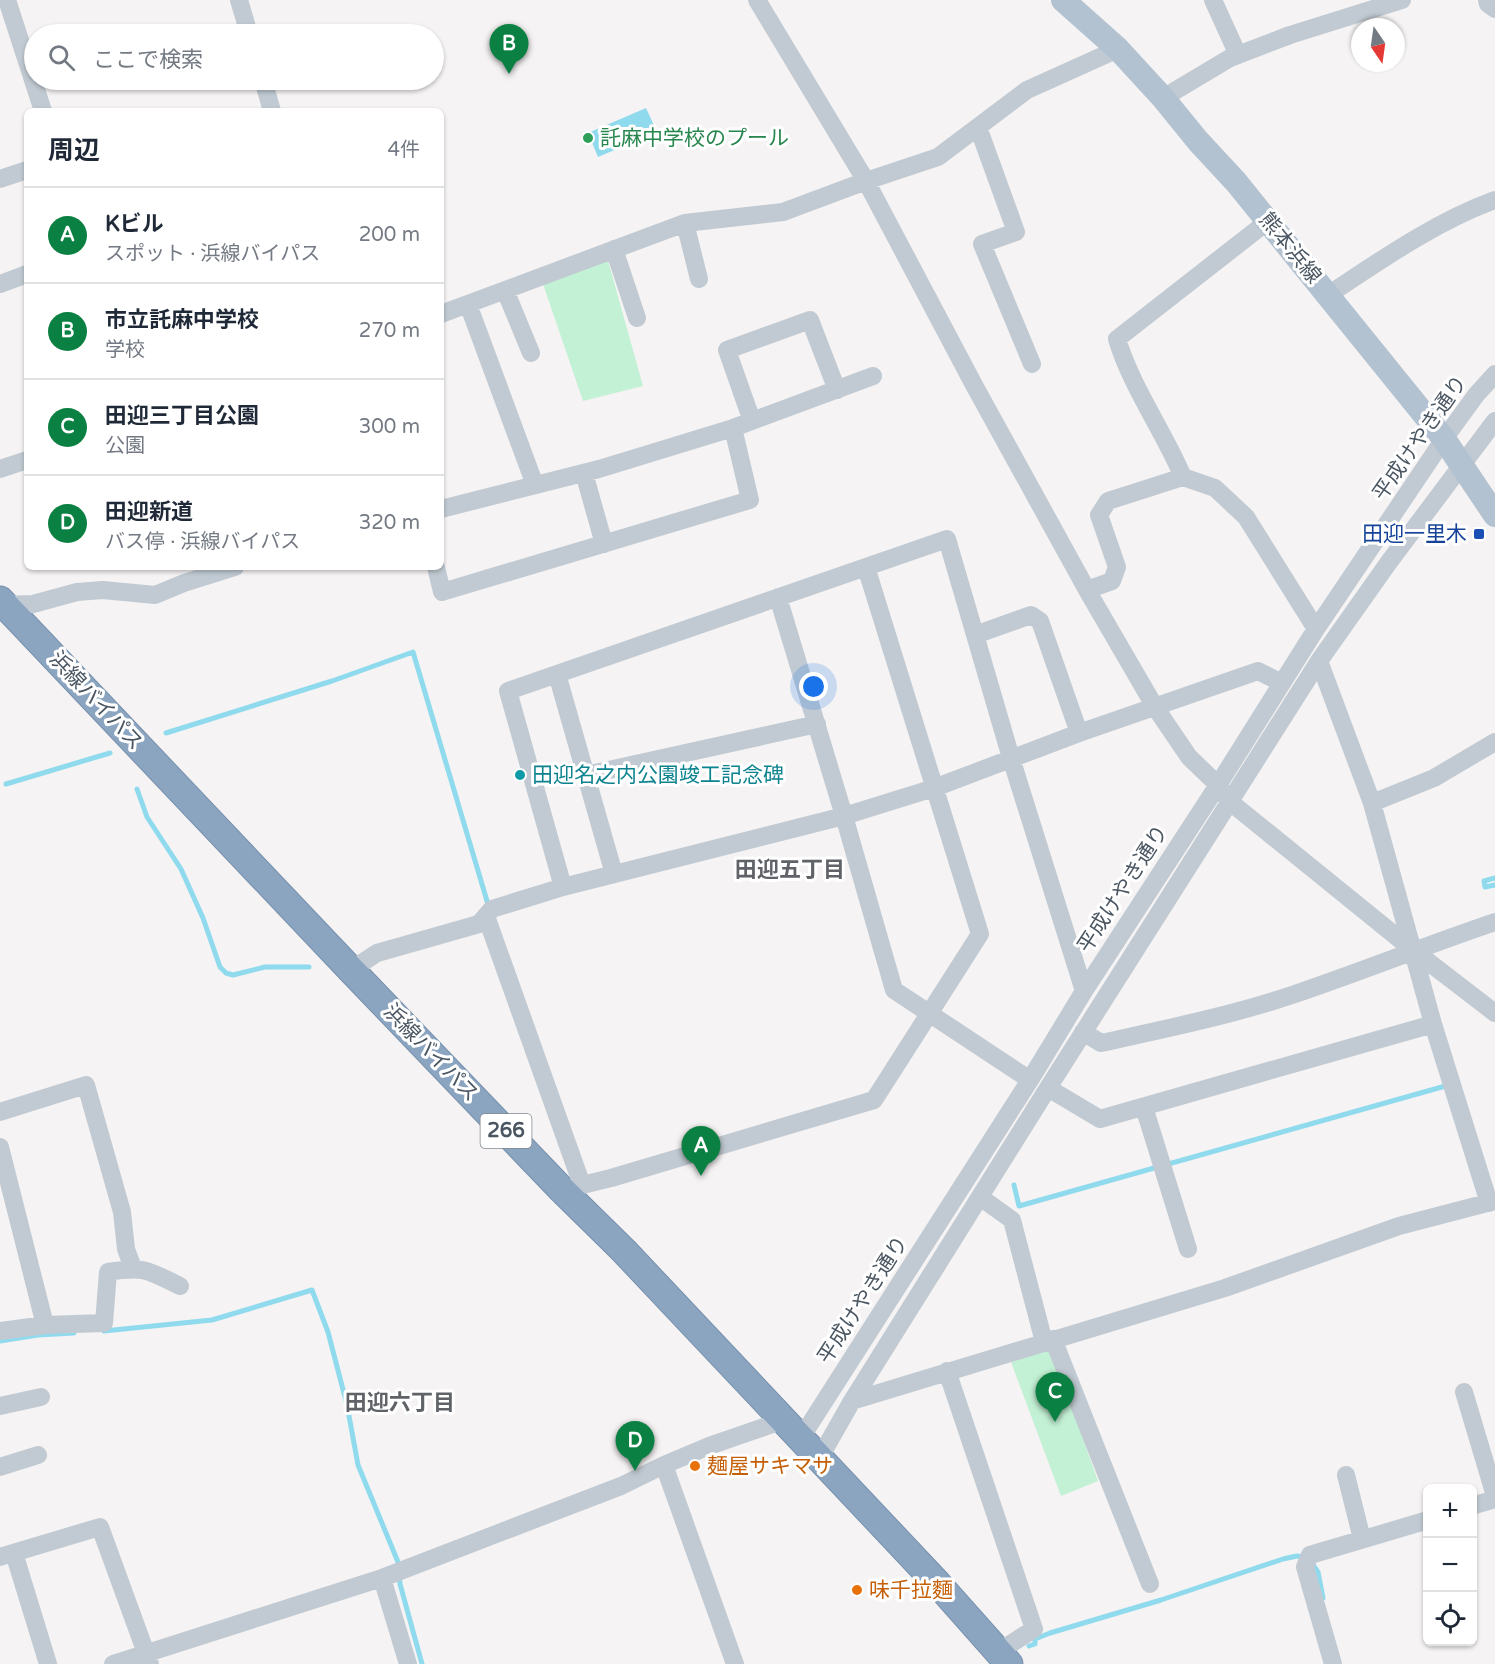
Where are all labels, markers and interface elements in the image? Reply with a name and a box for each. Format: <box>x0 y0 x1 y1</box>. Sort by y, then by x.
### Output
north arrow <box>1351 18 1405 72</box>
search box <box>24 24 444 90</box>
pin: B <box>490 25 528 74</box>
icon: search <box>45 41 78 74</box>
text: ここで検索 <box>93 47 203 73</box>
place label: 託麻中学校のプール <box>600 126 789 151</box>
marker: 託麻中学校のプール <box>581 131 595 145</box>
text: 周辺 <box>48 135 100 166</box>
text: 4件 <box>387 138 420 162</box>
street label: 熊本浜線 <box>1254 207 1326 289</box>
text: Kビル <box>105 211 164 237</box>
text: A <box>60 223 75 247</box>
text: 200 m <box>359 223 420 247</box>
text: スポット · 浜線バイパス <box>105 242 320 266</box>
text: 市立託麻中学校 <box>105 307 259 333</box>
text: B <box>61 319 74 343</box>
text: 270 m <box>359 319 420 343</box>
text: 学校 <box>105 338 145 362</box>
street label: 平成けやき通り <box>1368 371 1472 505</box>
text: 田迎三丁目公園 <box>105 403 259 429</box>
text: C <box>61 415 74 439</box>
text: 300 m <box>359 415 420 439</box>
text: 公園 <box>105 434 145 458</box>
text: 田迎新道 <box>105 499 193 525</box>
text: D <box>60 511 75 535</box>
text: 320 m <box>359 511 420 535</box>
place label: 田迎一里木 <box>1362 522 1467 547</box>
marker: 田迎一里木 <box>1472 527 1486 541</box>
text: バス停 · 浜線バイパス <box>105 530 300 554</box>
street label: 浜線バイパス <box>44 647 148 755</box>
your location <box>799 672 828 701</box>
place label: 田迎名之内公園竣工記念碑 <box>532 763 784 788</box>
marker: 田迎名之内公園竣工記念碑 <box>513 768 527 782</box>
street label: 平成けやき通り <box>1072 821 1174 957</box>
district label: 田迎五丁目 <box>735 857 845 883</box>
street label: 浜線バイパス <box>378 999 484 1107</box>
road number: 266 <box>480 1114 532 1148</box>
pin: A <box>682 1126 720 1176</box>
street label: 平成けやき通り <box>812 1232 914 1368</box>
pin: C <box>1036 1372 1074 1422</box>
district label: 田迎六丁目 <box>345 1390 455 1416</box>
pin: D <box>616 1422 654 1471</box>
place label: 麺屋サキマサ <box>707 1454 833 1479</box>
marker: 麺屋サキマサ <box>688 1459 702 1473</box>
map controls <box>1423 1484 1477 1646</box>
button: + <box>1423 1484 1477 1538</box>
button: − <box>1423 1538 1477 1592</box>
place label: 味千拉麵 <box>869 1578 953 1603</box>
marker: 味千拉麵 <box>850 1583 864 1597</box>
button: locate <box>1423 1592 1477 1646</box>

